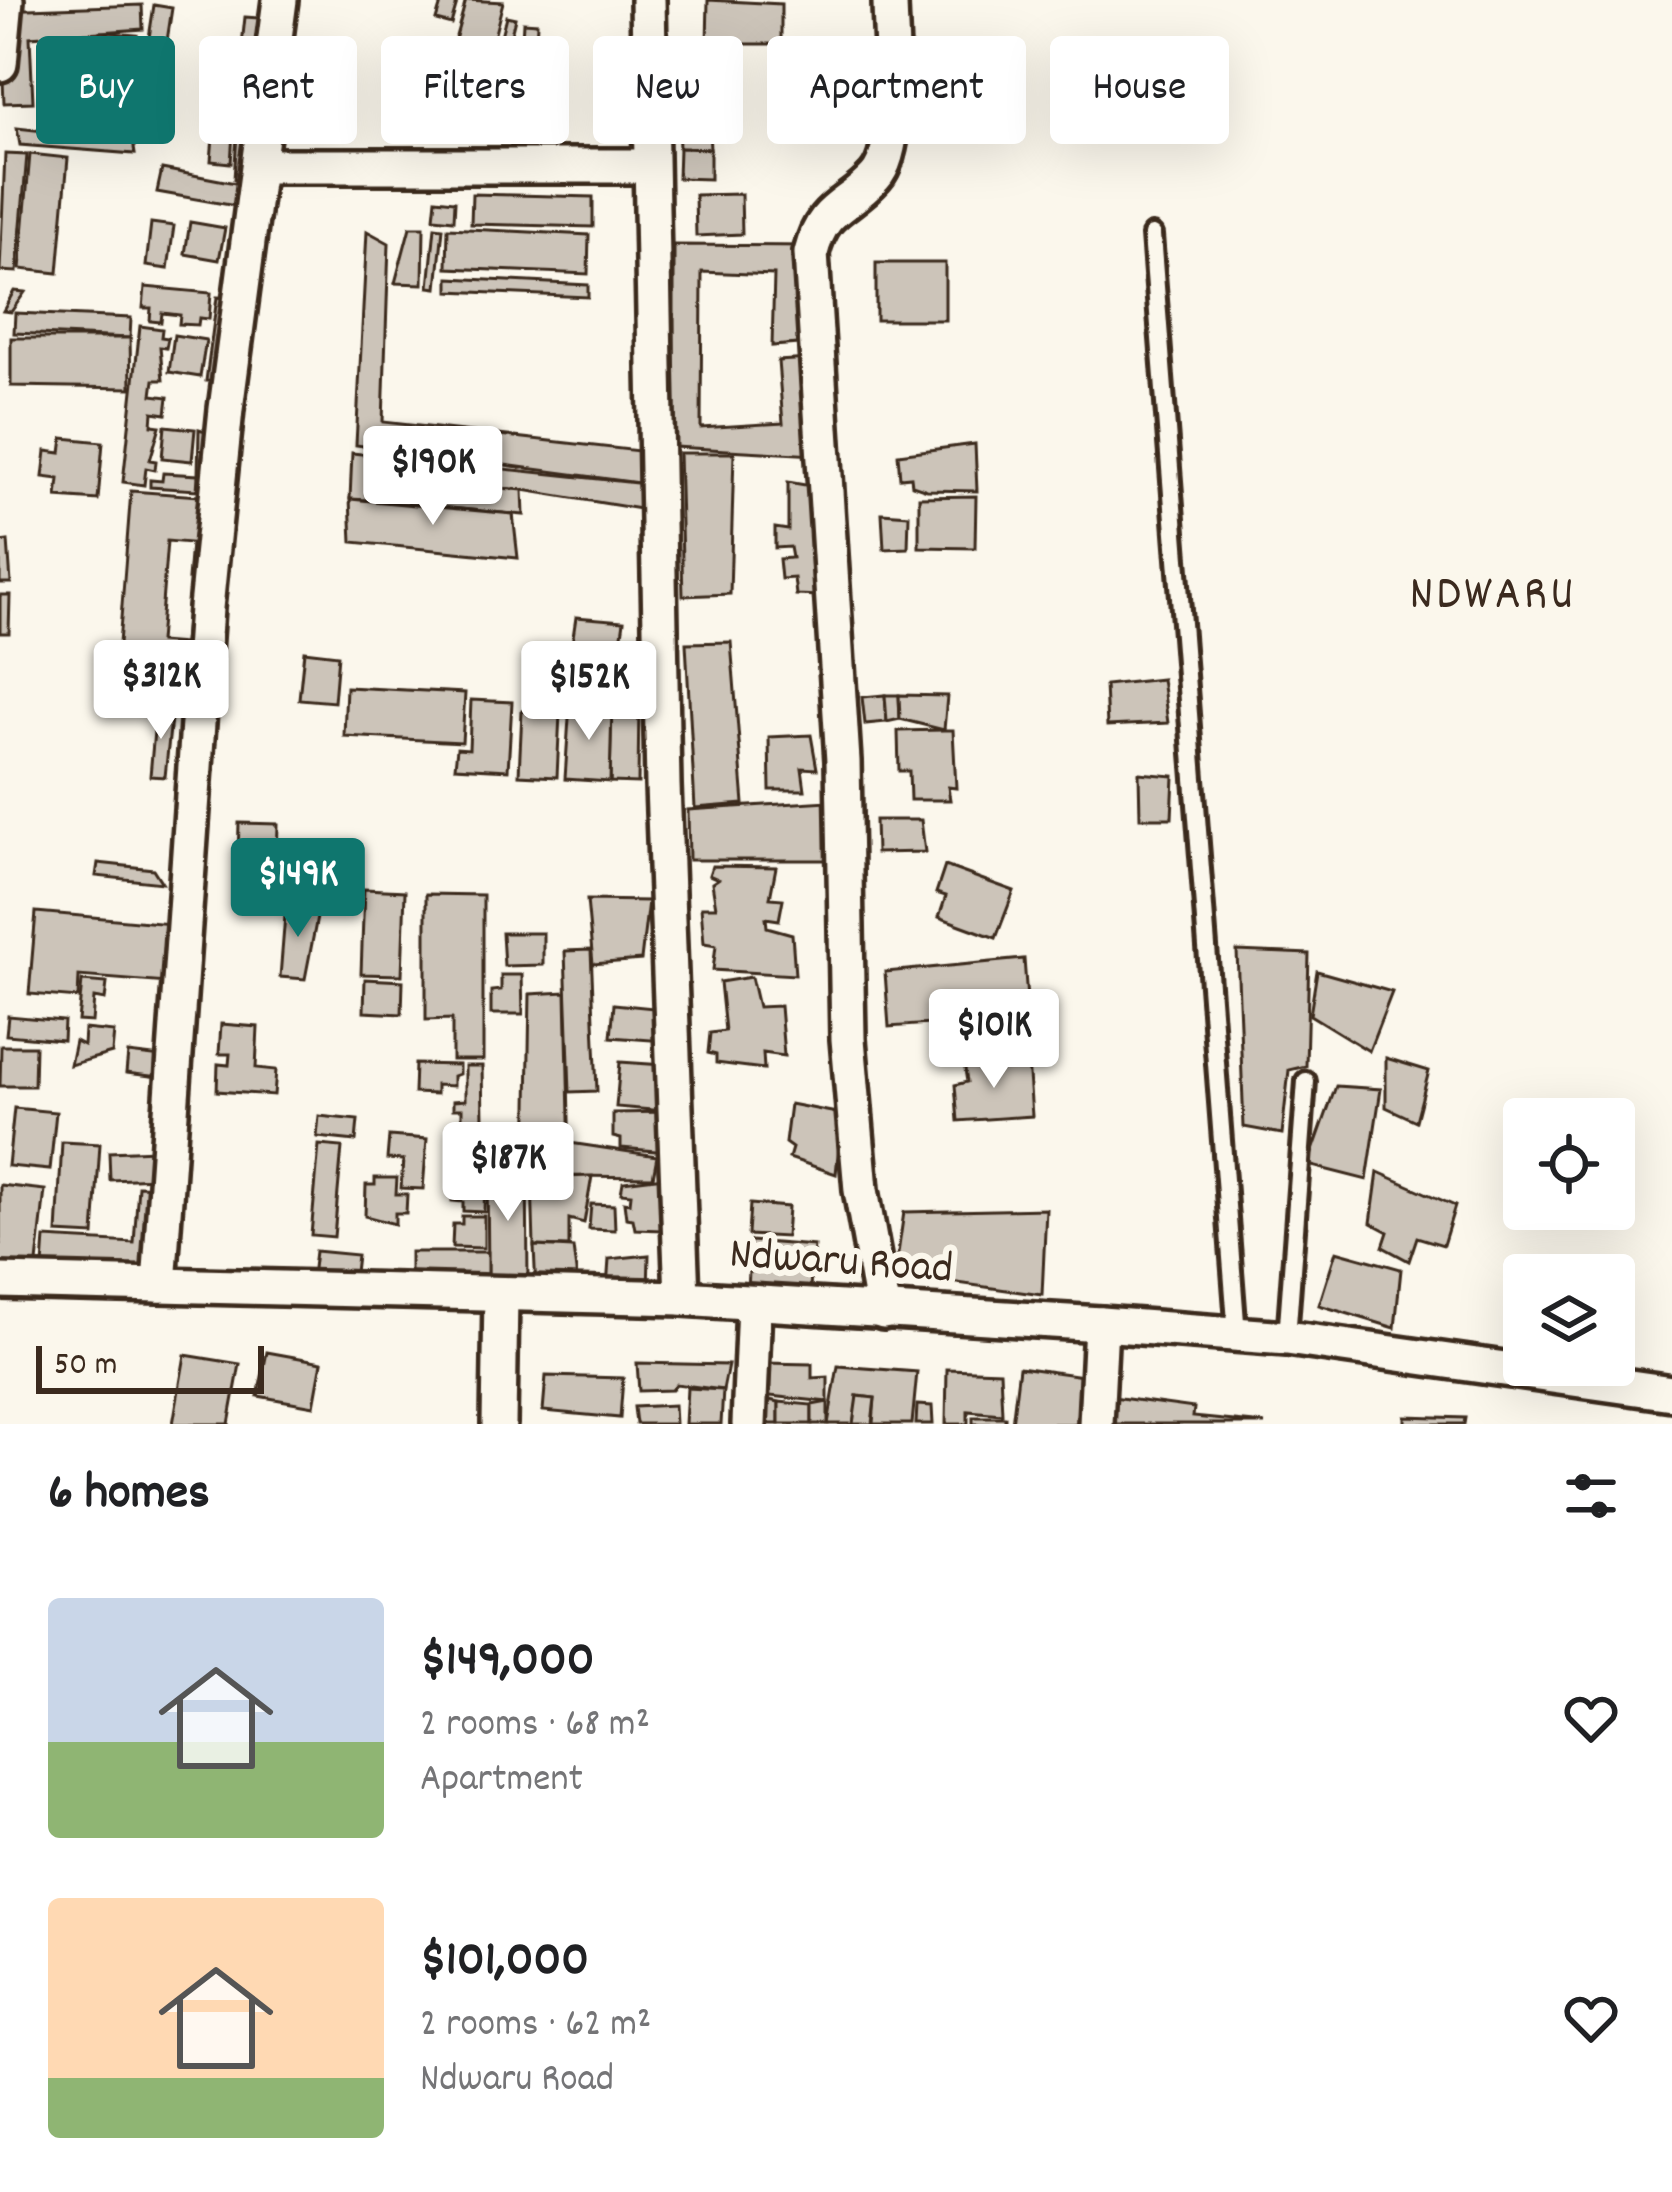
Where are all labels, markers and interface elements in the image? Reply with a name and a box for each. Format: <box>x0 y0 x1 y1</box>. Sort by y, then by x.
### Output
chip: Buy <box>36 36 175 144</box>
chip: Rent <box>199 36 357 144</box>
chip: Filters <box>381 36 569 144</box>
chip: New <box>593 36 743 144</box>
chip: Apartment <box>767 36 1026 144</box>
chip: House <box>1050 36 1229 144</box>
pin: $190K <box>349 426 517 528</box>
text: $190K <box>390 437 476 492</box>
district label: NDWARU <box>1410 563 1576 632</box>
pin: $312K <box>77 640 245 742</box>
pin: $152K <box>505 641 673 743</box>
text: $312K <box>121 651 201 706</box>
text: $152K <box>548 652 630 707</box>
pin: $149K <box>214 838 382 940</box>
text: $149K <box>258 849 338 904</box>
pin: $101K <box>910 989 1078 1091</box>
text: $101K <box>956 1000 1032 1055</box>
map controls <box>1503 1098 1635 1386</box>
button: locate <box>1503 1098 1635 1230</box>
pin: $187K <box>424 1122 592 1224</box>
text: $187K <box>470 1133 546 1188</box>
street label: Ndwaru Road <box>727 1224 955 1304</box>
button: layers <box>1503 1254 1635 1386</box>
scale bar <box>36 1340 264 1393</box>
text: 50 m <box>54 1343 118 1390</box>
text: 6 homes <box>48 1460 210 1532</box>
icon: filters <box>1558 1463 1624 1529</box>
text: $149,000 <box>420 1627 595 1699</box>
icon: home <box>144 1646 288 1790</box>
icon: heart <box>1558 1685 1624 1751</box>
text: 2 rooms · 68 m² <box>420 1699 650 1754</box>
text: Apartment <box>420 1754 583 1809</box>
text: $101,000 <box>420 1927 589 1999</box>
icon: home <box>144 1946 288 2090</box>
icon: heart <box>1558 1985 1624 2051</box>
text: 2 rooms · 62 m² <box>420 1999 651 2054</box>
text: Ndwaru Road <box>420 2054 614 2109</box>

